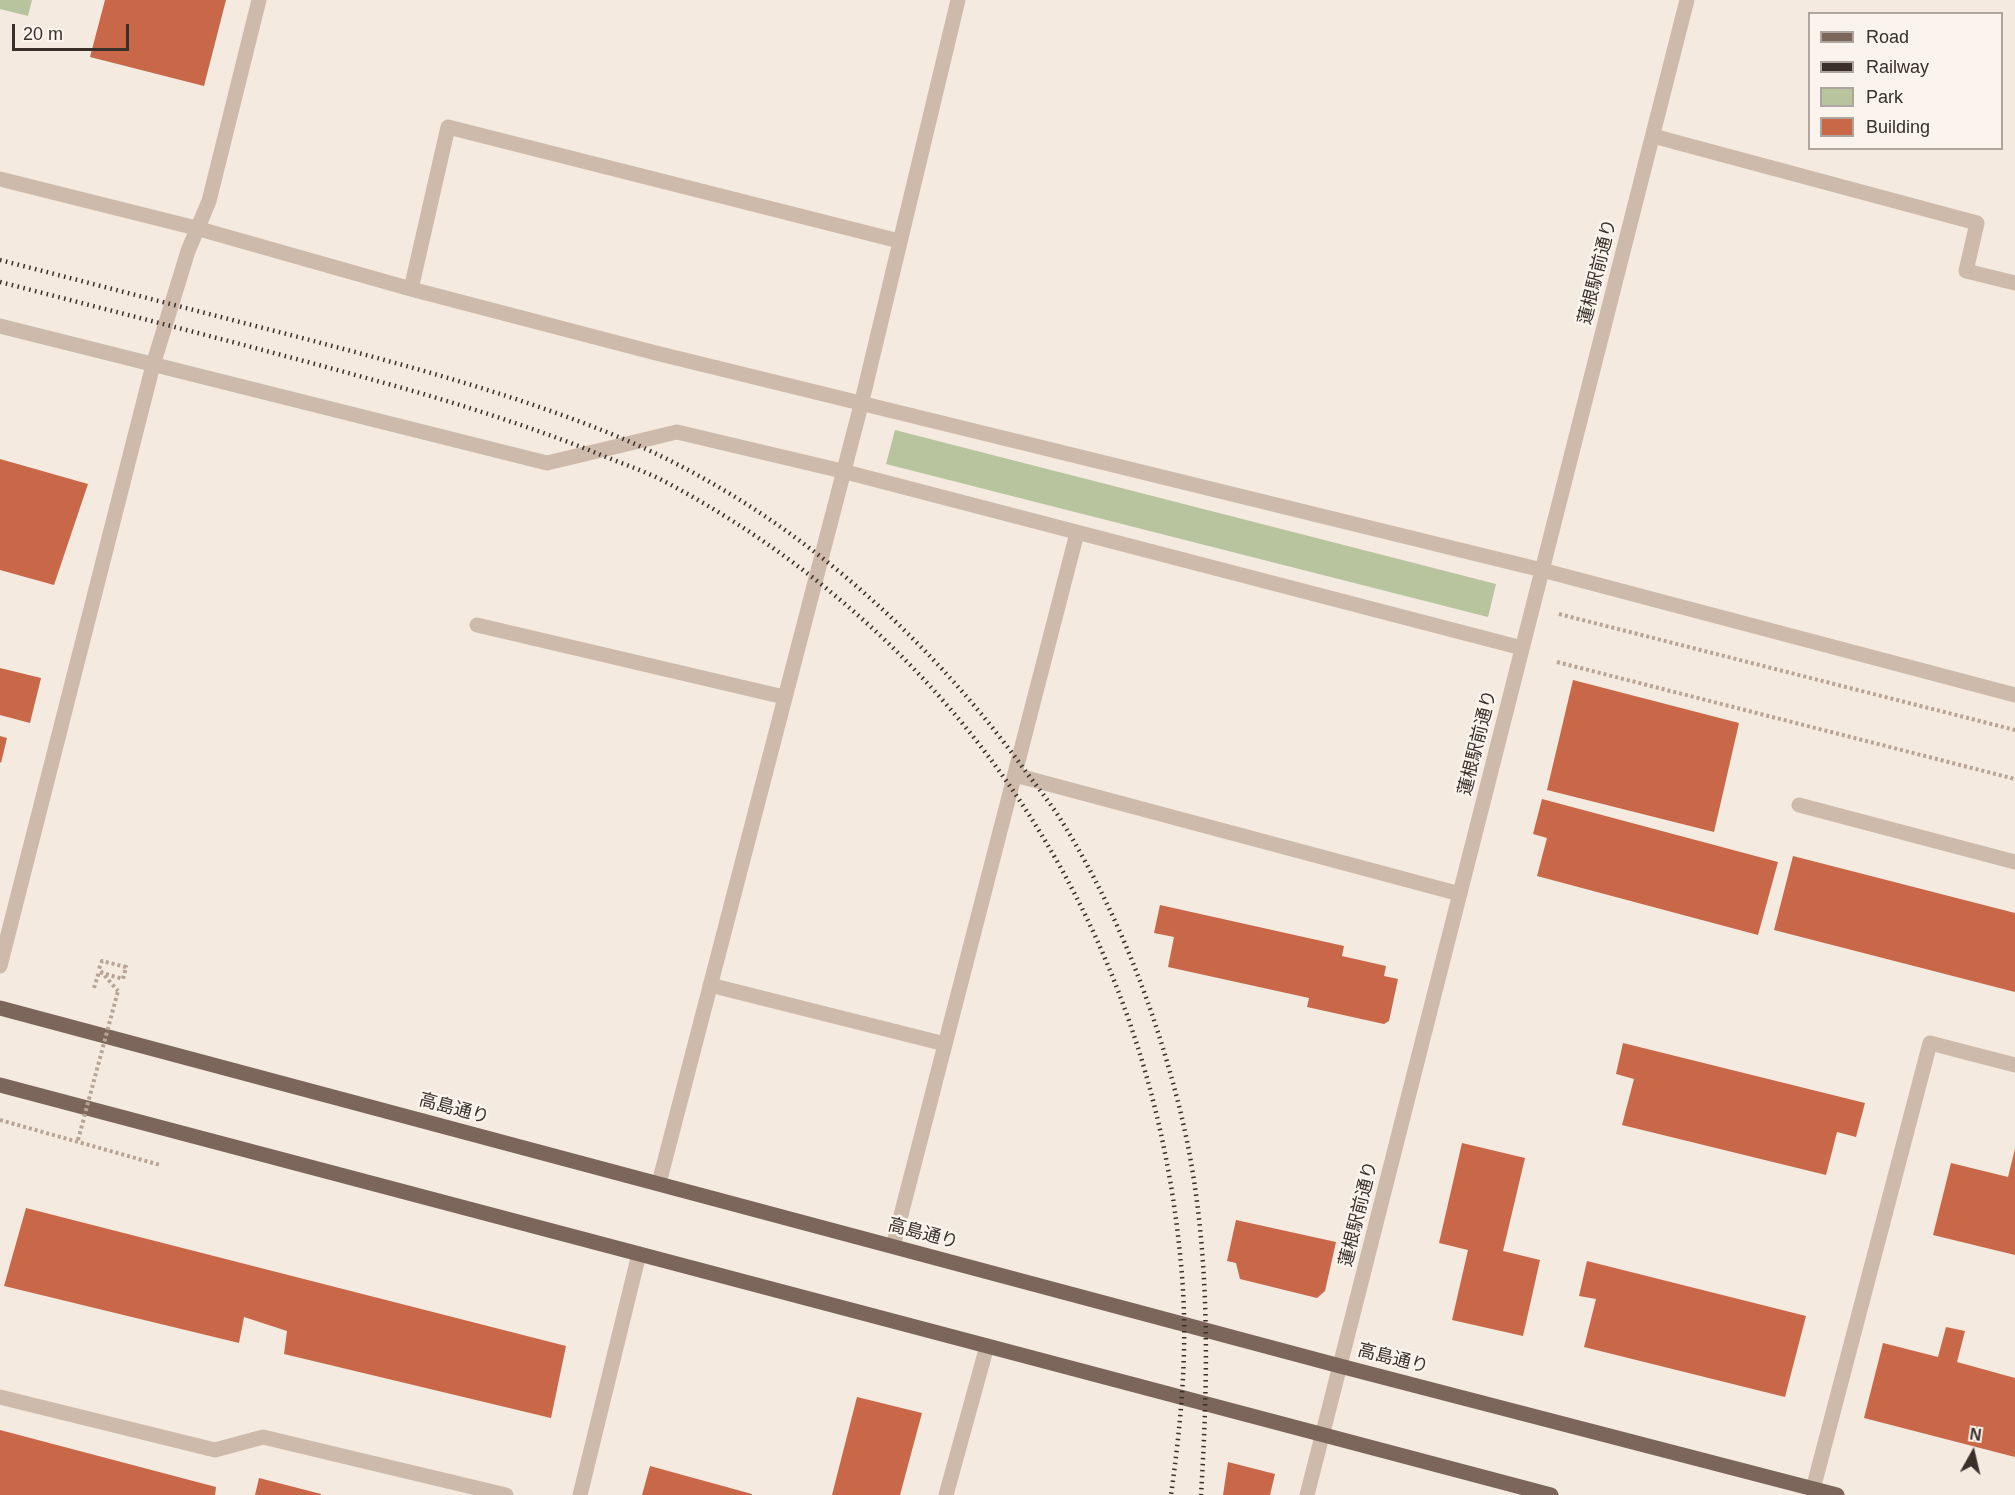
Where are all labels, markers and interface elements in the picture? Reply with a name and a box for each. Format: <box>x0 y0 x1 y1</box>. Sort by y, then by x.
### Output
scale bar <box>15 12 132 50</box>
legend <box>1808 12 2003 150</box>
text: 20 m <box>23 24 63 44</box>
text: Road <box>1866 27 1909 47</box>
text: Railway <box>1866 57 1929 77</box>
text: Park <box>1866 87 1903 107</box>
text: Building <box>1866 117 1930 137</box>
street label: 蓮根駅前通り <box>1574 217 1622 327</box>
street label: 蓮根駅前通り <box>1454 688 1502 798</box>
street label: 高島通り <box>416 1089 492 1129</box>
street label: 蓮根駅前通り <box>1335 1159 1383 1269</box>
street label: 高島通り <box>885 1214 961 1254</box>
street label: 高島通り <box>1355 1340 1431 1378</box>
north arrow <box>1943 1423 2003 1483</box>
text: N <box>1969 1425 1982 1444</box>

